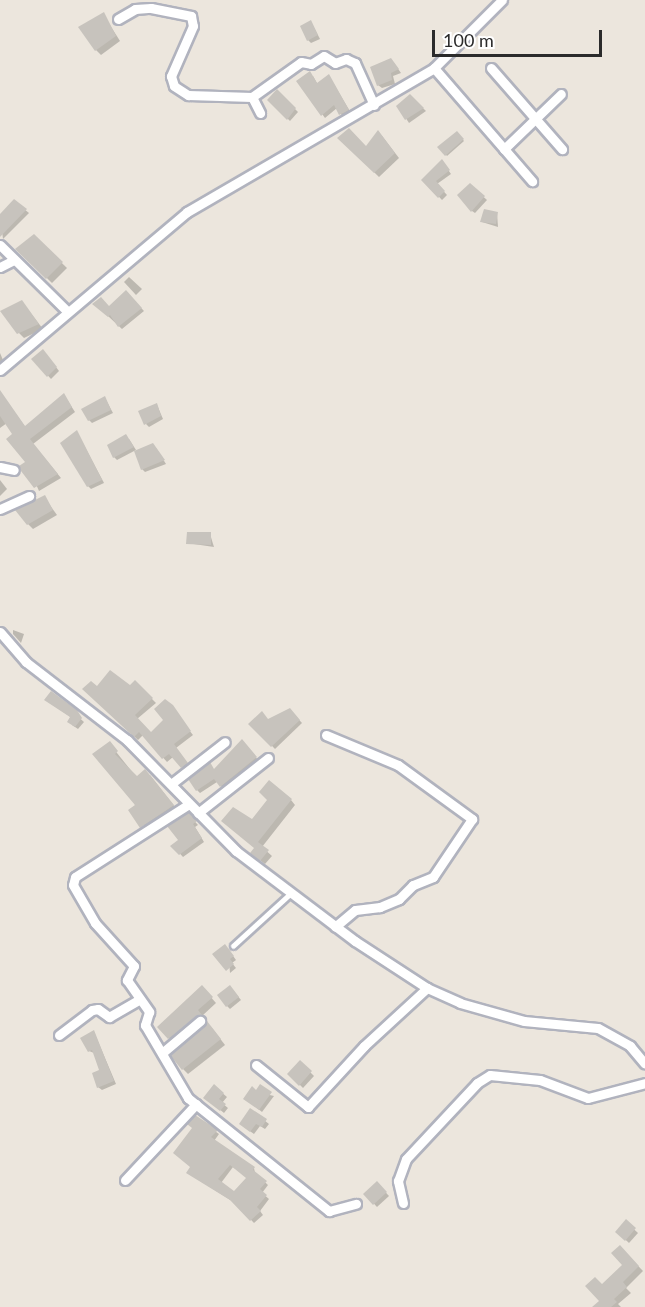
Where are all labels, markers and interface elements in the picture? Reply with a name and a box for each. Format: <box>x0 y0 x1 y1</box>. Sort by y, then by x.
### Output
scale bar <box>435 18 604 56</box>
text: 100 m <box>443 29 494 51</box>

